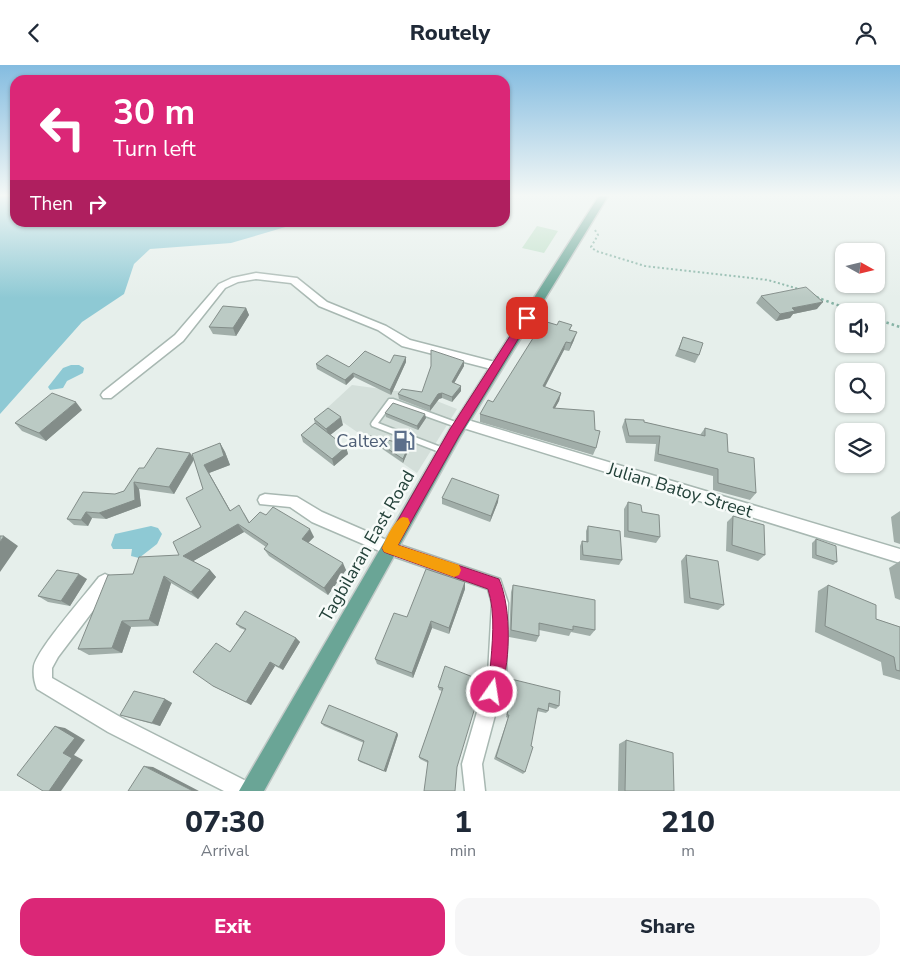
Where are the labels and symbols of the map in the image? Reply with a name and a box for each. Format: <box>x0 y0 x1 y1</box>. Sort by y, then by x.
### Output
north arrow <box>835 243 885 293</box>
pin <box>506 297 548 339</box>
fuel station icon: Caltex <box>391 428 417 454</box>
place label: Caltex <box>336 429 389 453</box>
street label: Julian Batoy Street <box>604 456 756 524</box>
street label: Tagbilaran East Road <box>314 466 420 626</box>
position arrow <box>465 665 517 717</box>

